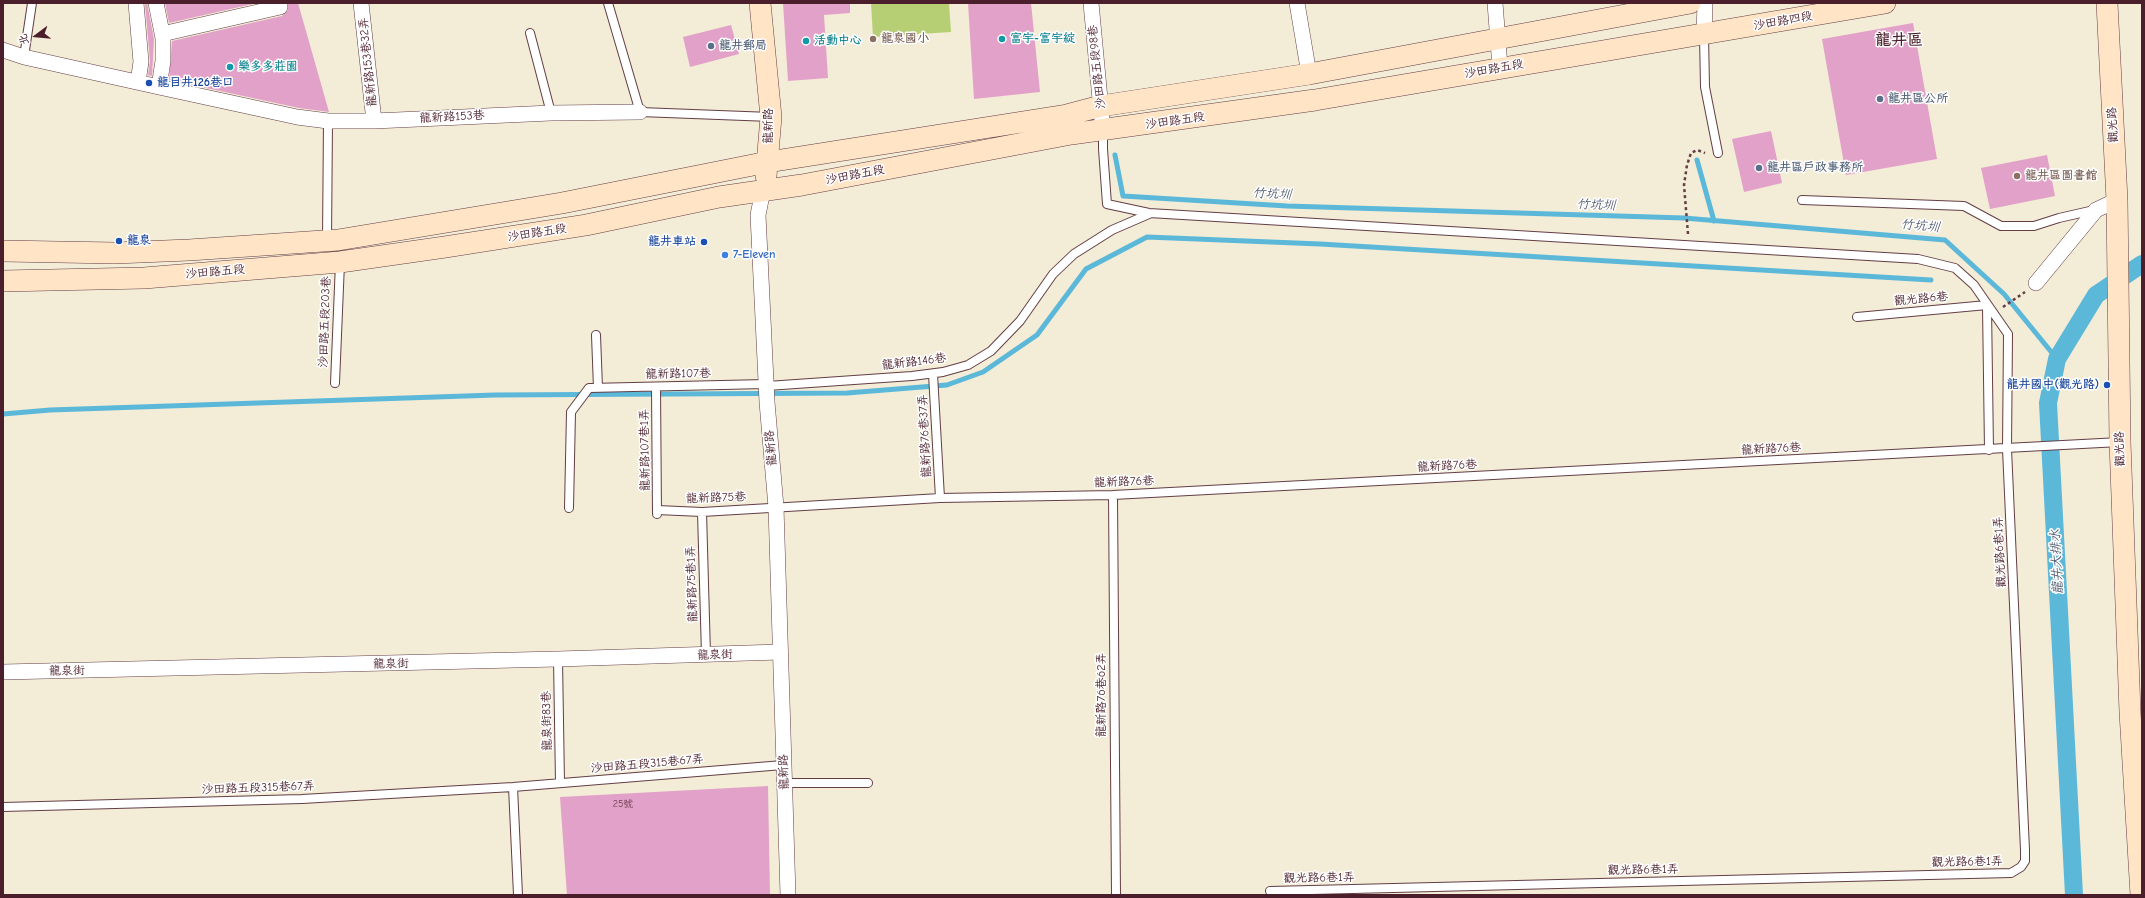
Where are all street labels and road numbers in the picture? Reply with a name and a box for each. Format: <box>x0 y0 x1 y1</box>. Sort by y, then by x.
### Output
street label: 沙田路四段 <box>1752 9 1814 33</box>
street label: 龍新路153巷32弄 <box>356 17 380 107</box>
street label: 沙田路五段98巷 <box>1085 24 1109 110</box>
street label: 沙田路五段 <box>1463 57 1525 81</box>
street label: 觀光路 <box>2105 107 2121 143</box>
street label: 龍新路153巷 <box>419 108 485 126</box>
street label: 龍新路 <box>762 108 776 144</box>
street label: 沙田路五段 <box>1144 110 1206 132</box>
street label: 沙田路五段 <box>824 162 886 188</box>
street label: 沙田路五段 <box>506 221 568 245</box>
street label: 沙田路五段 <box>184 262 246 282</box>
street label: 沙田路五段203巷 <box>316 276 334 368</box>
street label: 觀光路6巷 <box>1893 289 1949 309</box>
street label: 龍新路146巷 <box>881 351 947 373</box>
street label: 龍新路107巷 <box>645 366 711 382</box>
street label: 龍新路76巷37弄 <box>916 394 934 478</box>
street label: 龍新路107巷1弄 <box>637 409 653 491</box>
street label: 龍新路 <box>762 429 780 467</box>
street label: 觀光路 <box>2112 431 2128 467</box>
street label: 龍新路76巷 <box>1741 440 1801 458</box>
street label: 龍新路76巷 <box>1417 457 1477 475</box>
street label: 龍新路76巷 <box>1094 474 1154 490</box>
street label: 龍新路75巷 <box>686 490 746 506</box>
street label: 觀光路6巷1弄 <box>1991 516 2009 588</box>
street label: 龍新路75巷1弄 <box>683 545 701 623</box>
street label: 龍泉街 <box>697 647 733 663</box>
street label: 龍新路76巷62弄 <box>1095 653 1109 737</box>
street label: 龍泉街 <box>373 656 409 672</box>
street label: 龍泉街 <box>49 663 85 679</box>
street label: 龍泉街83巷 <box>539 691 555 751</box>
street label: 沙田路五段315巷67弄 <box>590 752 704 776</box>
street label: 龍新路 <box>776 754 792 790</box>
street label: 沙田路五段315巷67弄 <box>201 779 315 797</box>
street label: 觀光路6巷1弄 <box>1931 854 2003 870</box>
street label: 觀光路6巷1弄 <box>1607 862 1679 878</box>
street label: 觀光路6巷1弄 <box>1283 870 1355 886</box>

